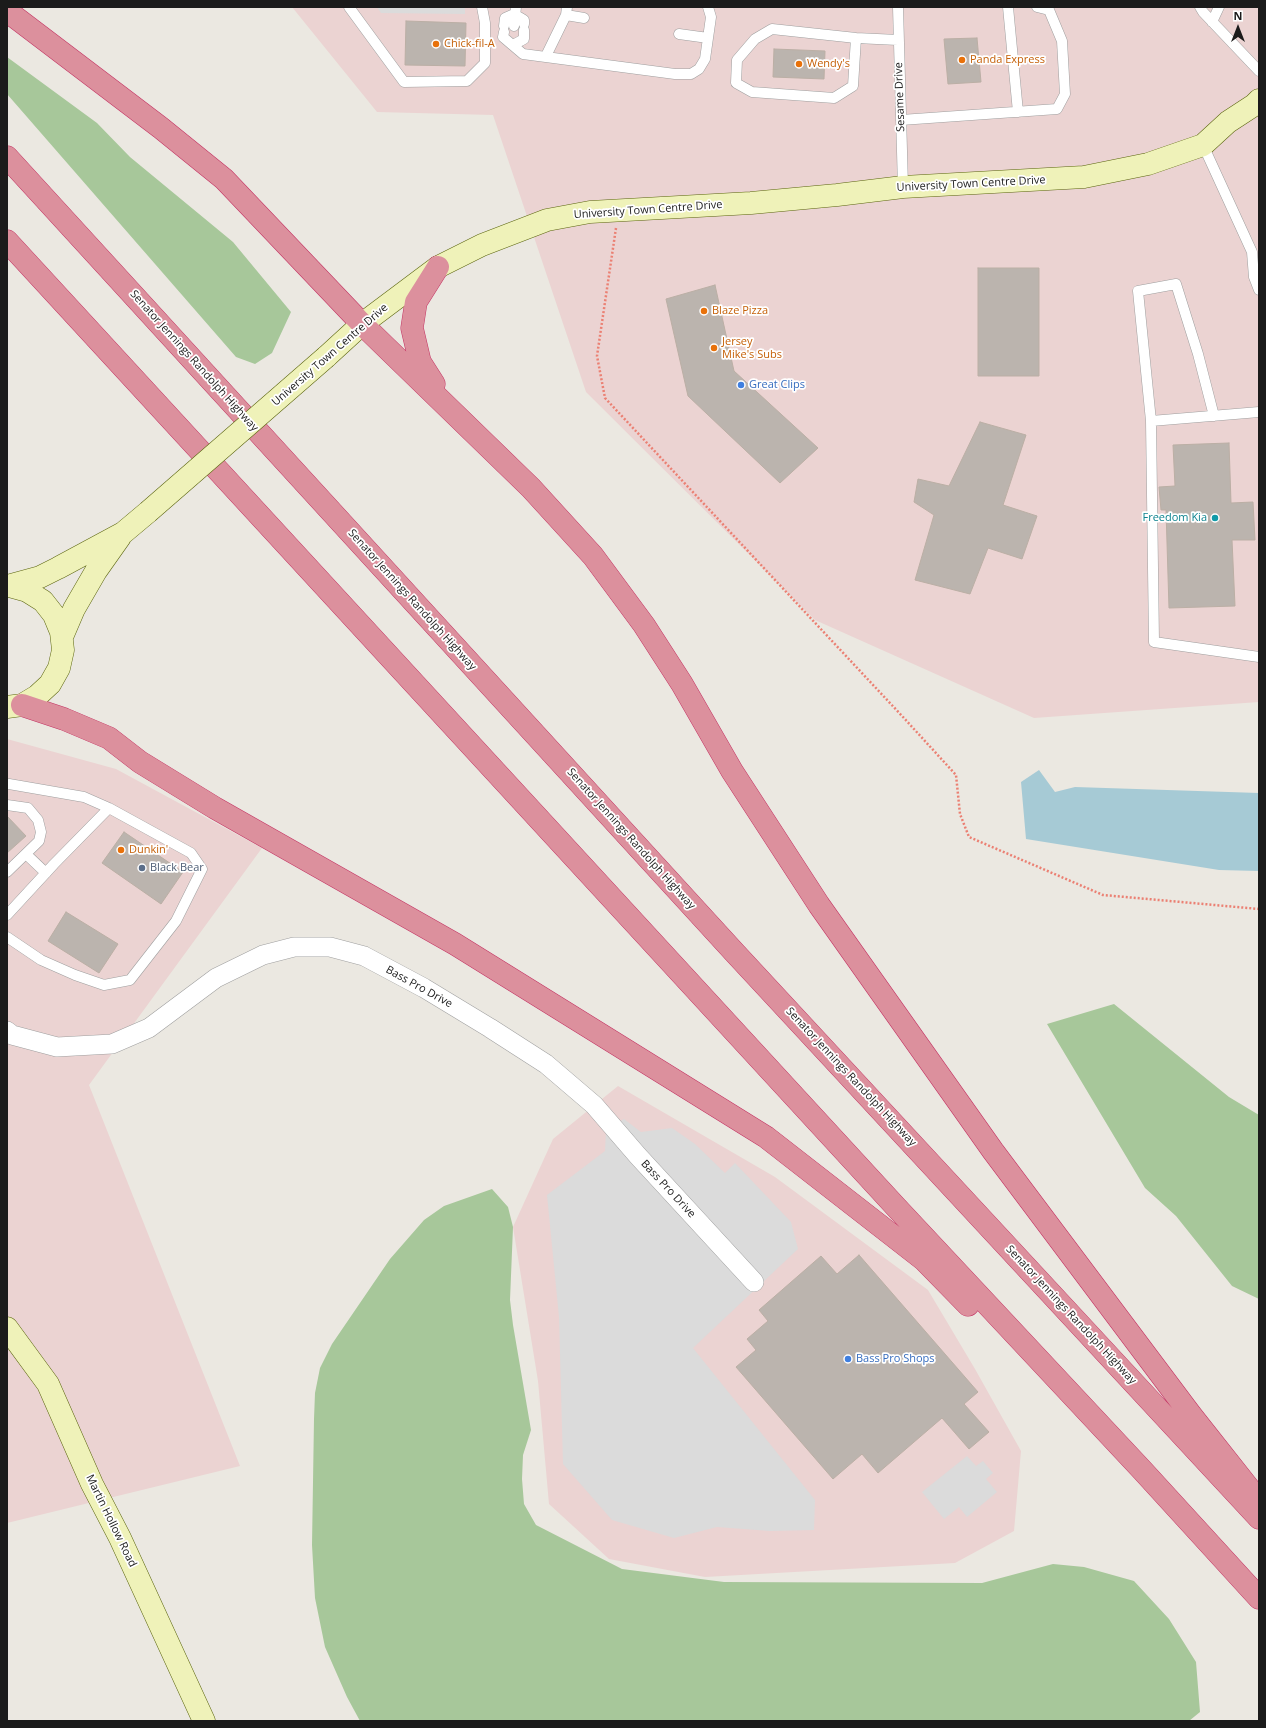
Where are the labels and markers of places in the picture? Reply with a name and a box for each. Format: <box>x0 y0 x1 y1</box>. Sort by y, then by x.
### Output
place label: Chick-fil-A <box>444 37 495 51</box>
marker: Chick-fil-A <box>431 39 441 49</box>
place label: Panda Express <box>970 53 1045 67</box>
marker: Panda Express <box>957 55 967 65</box>
place label: Wendy's <box>807 57 850 71</box>
marker: Wendy's <box>794 59 804 69</box>
place label: Blaze Pizza <box>712 304 768 318</box>
marker: Blaze Pizza <box>699 306 709 316</box>
place label: Jersey Mike's Subs <box>722 335 782 361</box>
marker: Jersey Mike's Subs <box>709 343 719 353</box>
place label: Great Clips <box>749 378 805 392</box>
marker: Great Clips <box>736 380 746 390</box>
place label: Freedom Kia <box>1142 511 1207 525</box>
marker: Freedom Kia <box>1210 513 1220 523</box>
place label: Dunkin' <box>129 843 168 857</box>
marker: Dunkin' <box>116 845 126 855</box>
place label: Black Bear <box>150 861 204 875</box>
marker: Black Bear <box>137 863 147 873</box>
place label: Bass Pro Shops <box>856 1352 935 1366</box>
marker: Bass Pro Shops <box>843 1354 853 1364</box>

